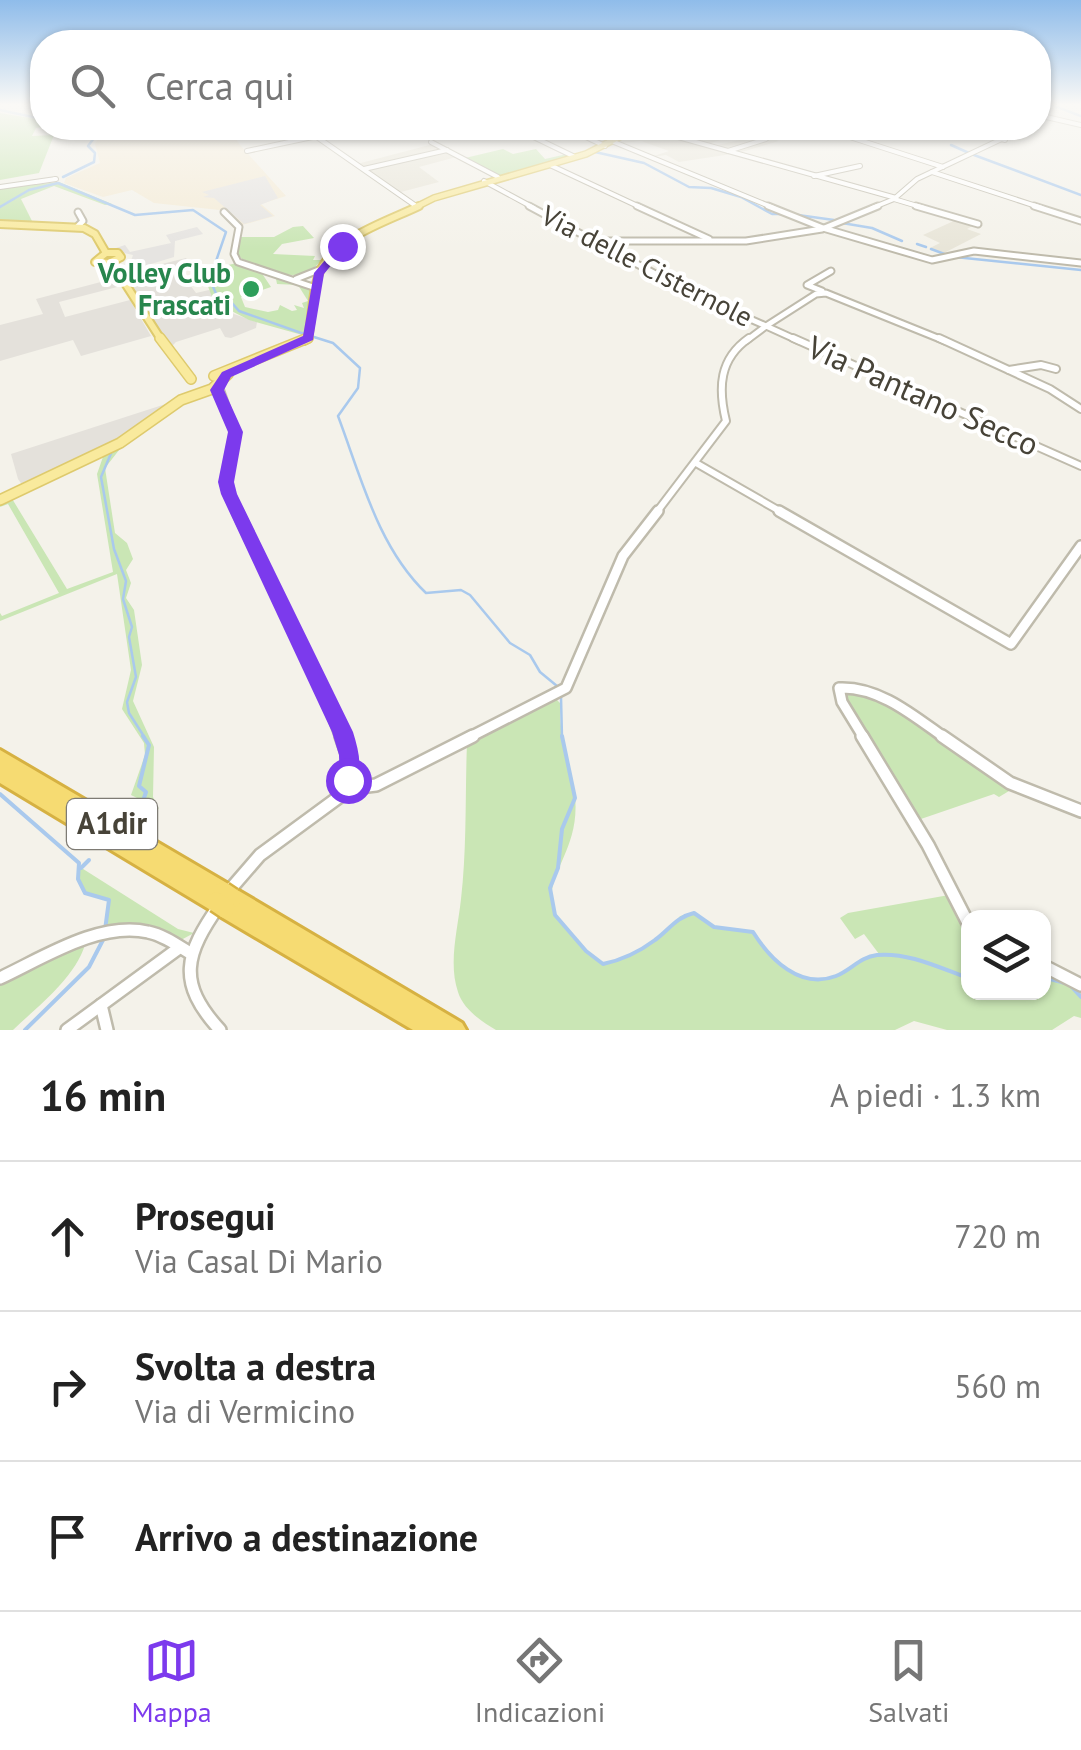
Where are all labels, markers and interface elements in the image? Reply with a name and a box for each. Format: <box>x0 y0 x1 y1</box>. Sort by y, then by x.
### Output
search box <box>30 30 1051 140</box>
icon: search <box>65 58 120 113</box>
text: Cerca qui <box>145 61 295 110</box>
street label: Via delle Cisternole <box>534 196 759 335</box>
route end <box>320 224 366 270</box>
place label: Volley Club Frascati <box>97 254 231 323</box>
marker: Volley Club Frascati <box>240 278 262 300</box>
street label: Via Pantano Secco <box>800 325 1046 465</box>
route start <box>326 758 372 804</box>
road number: A1dir <box>67 799 157 849</box>
map controls <box>961 910 1051 1000</box>
button: layers <box>961 910 1051 1000</box>
text: 16 min <box>40 1068 166 1123</box>
text: A piedi · 1.3 km <box>830 1074 1041 1116</box>
text: Prosegui <box>135 1191 276 1240</box>
icon: ahead <box>40 1209 95 1264</box>
text: 720 m <box>954 1215 1041 1257</box>
text: Via Casal Di Mario <box>135 1240 383 1282</box>
text: Svolta a destra <box>135 1341 376 1390</box>
icon: right <box>40 1359 95 1414</box>
text: 560 m <box>954 1365 1041 1407</box>
text: Via di Vermicino <box>135 1390 355 1432</box>
icon: arrive <box>40 1509 95 1564</box>
text: Arrivo a destinazione <box>135 1512 478 1561</box>
tab: Mappa <box>132 1633 212 1730</box>
tab: Indicazioni <box>475 1633 605 1730</box>
tab: Salvati <box>868 1633 949 1730</box>

